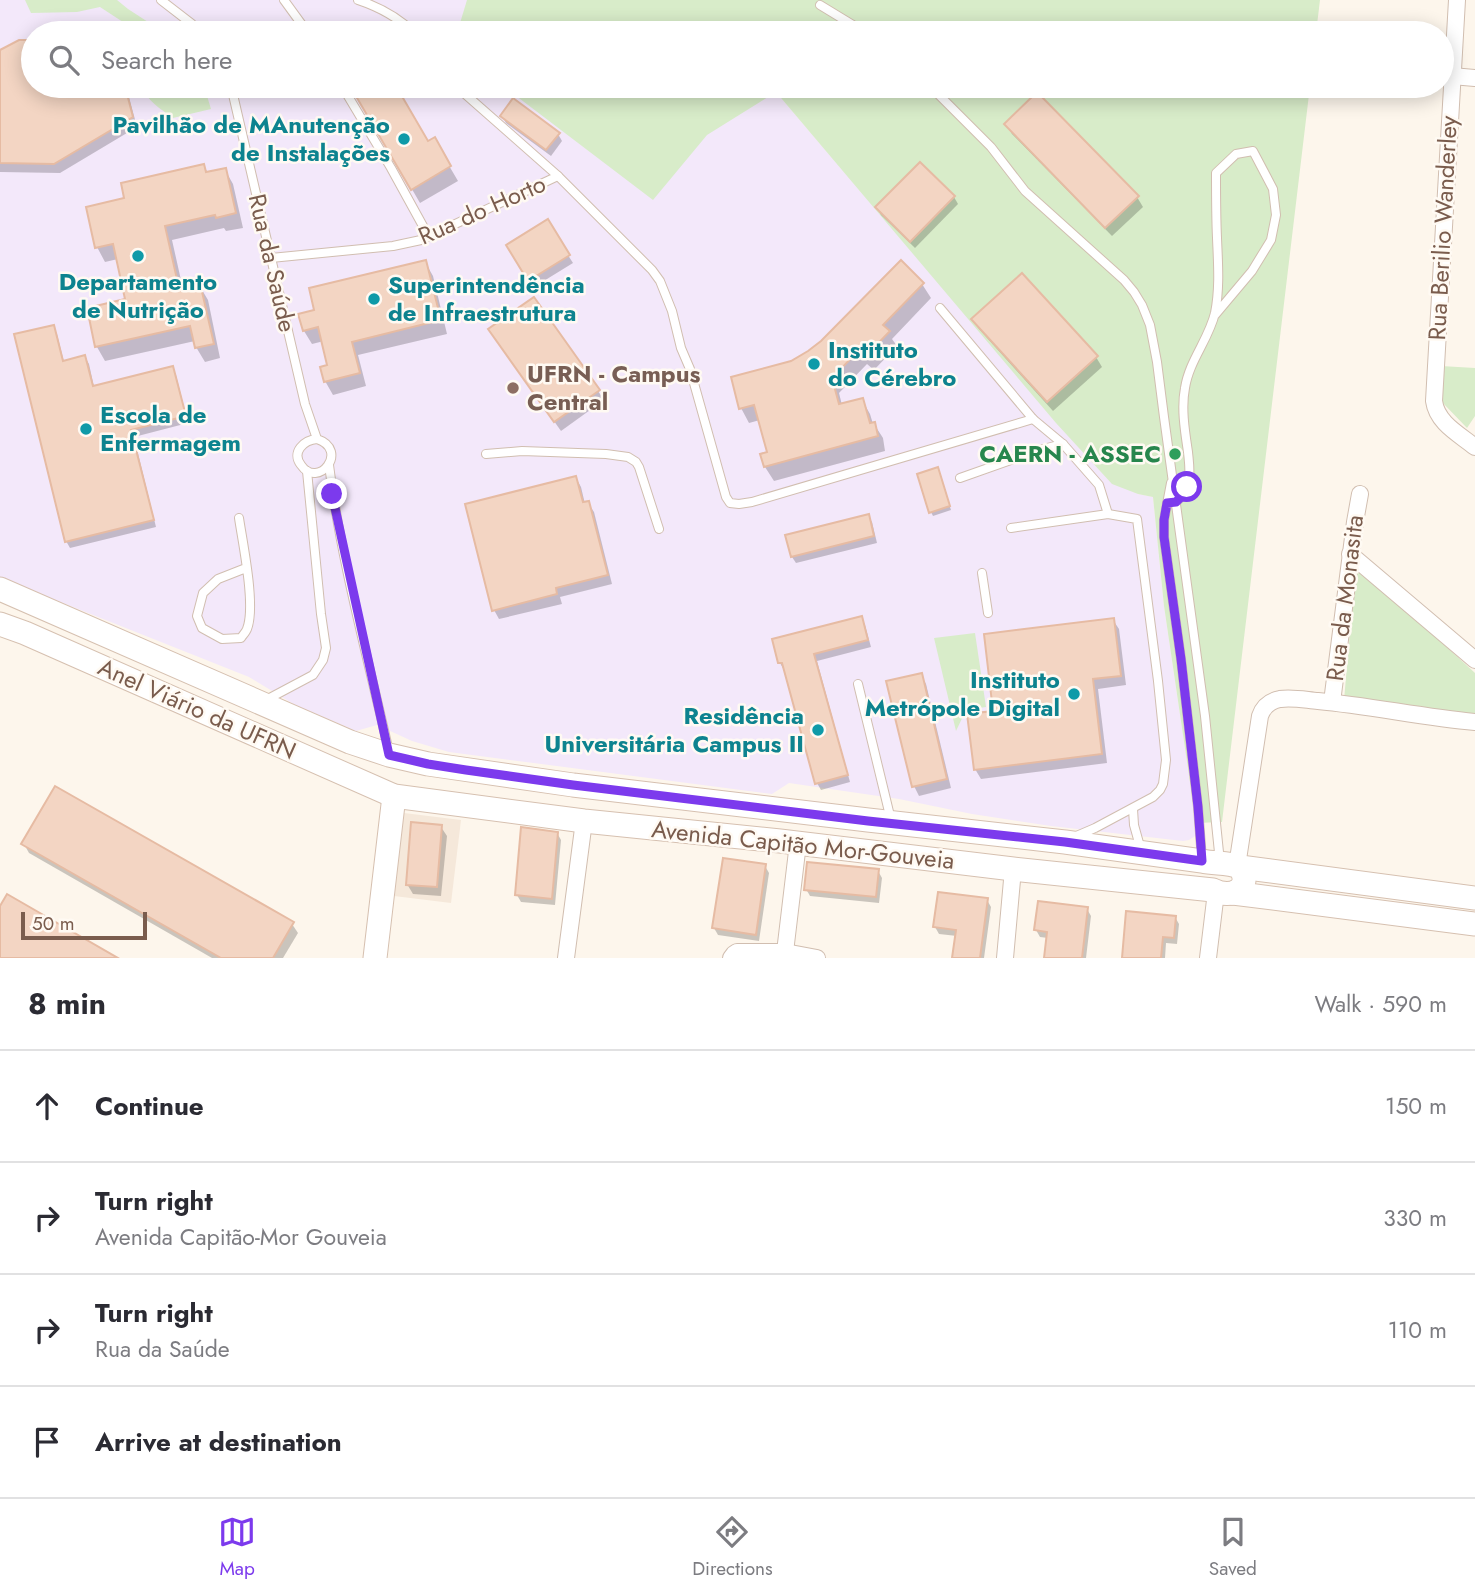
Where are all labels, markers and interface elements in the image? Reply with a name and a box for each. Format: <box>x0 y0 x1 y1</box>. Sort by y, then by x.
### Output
search box <box>21 21 1454 98</box>
icon: search <box>45 41 83 79</box>
text: Search here <box>101 41 233 79</box>
place label: Pavilhão de MAnutenção de Instalações <box>112 107 390 170</box>
street label: Rua Berilio Wanderley <box>1419 114 1466 341</box>
marker: Pavilhão de MAnutenção de Instalações <box>396 131 412 147</box>
street label: Rua do Horto <box>412 166 551 253</box>
street label: Rua da Saúde <box>240 190 305 335</box>
marker: Departamento de Nutrição <box>130 248 146 264</box>
place label: Departamento de Nutrição <box>59 264 217 327</box>
place label: Superintendência de Infraestrutura <box>388 267 585 330</box>
marker: Superintendência de Infraestrutura <box>366 291 382 307</box>
place label: Instituto do Cérebro <box>828 332 956 395</box>
place label: UFRN - Campus Central <box>527 356 700 419</box>
marker: Instituto do Cérebro <box>806 356 822 372</box>
marker: UFRN - Campus Central <box>505 380 521 396</box>
place label: Escola de Enfermagem <box>100 397 241 460</box>
marker: Escola de Enfermagem <box>78 421 94 437</box>
place label: CAERN - ASSEC <box>979 436 1161 471</box>
marker: CAERN - ASSEC <box>1167 446 1183 462</box>
route start <box>1171 471 1202 502</box>
route end <box>316 478 347 509</box>
street label: Rua da Monasita <box>1317 513 1372 683</box>
street label: Anel Viário da UFRN <box>93 649 302 768</box>
place label: Instituto Metrópole Digital <box>865 662 1060 725</box>
marker: Instituto Metrópole Digital <box>1066 686 1082 702</box>
place label: Residência Universitária Campus II <box>544 698 804 761</box>
marker: Residência Universitária Campus II <box>810 722 826 738</box>
street label: Avenida Capitão Mor-Gouveia <box>650 811 956 878</box>
scale bar <box>21 909 147 941</box>
text: 50 m <box>32 910 75 937</box>
text: 8 min <box>28 982 106 1025</box>
text: Walk · 590 m <box>1314 987 1447 1021</box>
icon: ahead <box>28 1087 66 1125</box>
text: Continue <box>95 1087 204 1125</box>
text: 150 m <box>1385 1089 1447 1123</box>
text: Turn right <box>95 1182 213 1220</box>
icon: right <box>28 1199 66 1237</box>
text: 330 m <box>1383 1201 1447 1235</box>
text: Avenida Capitão-Mor Gouveia <box>95 1220 387 1254</box>
text: Turn right <box>95 1294 213 1332</box>
icon: right <box>28 1311 66 1349</box>
text: 110 m <box>1388 1313 1447 1347</box>
text: Rua da Saúde <box>95 1332 230 1366</box>
icon: arrive <box>28 1423 66 1461</box>
text: Arrive at destination <box>95 1423 342 1461</box>
tab: Map <box>218 1513 256 1582</box>
tab: Directions <box>692 1513 773 1582</box>
tab: Saved <box>1209 1513 1257 1582</box>

